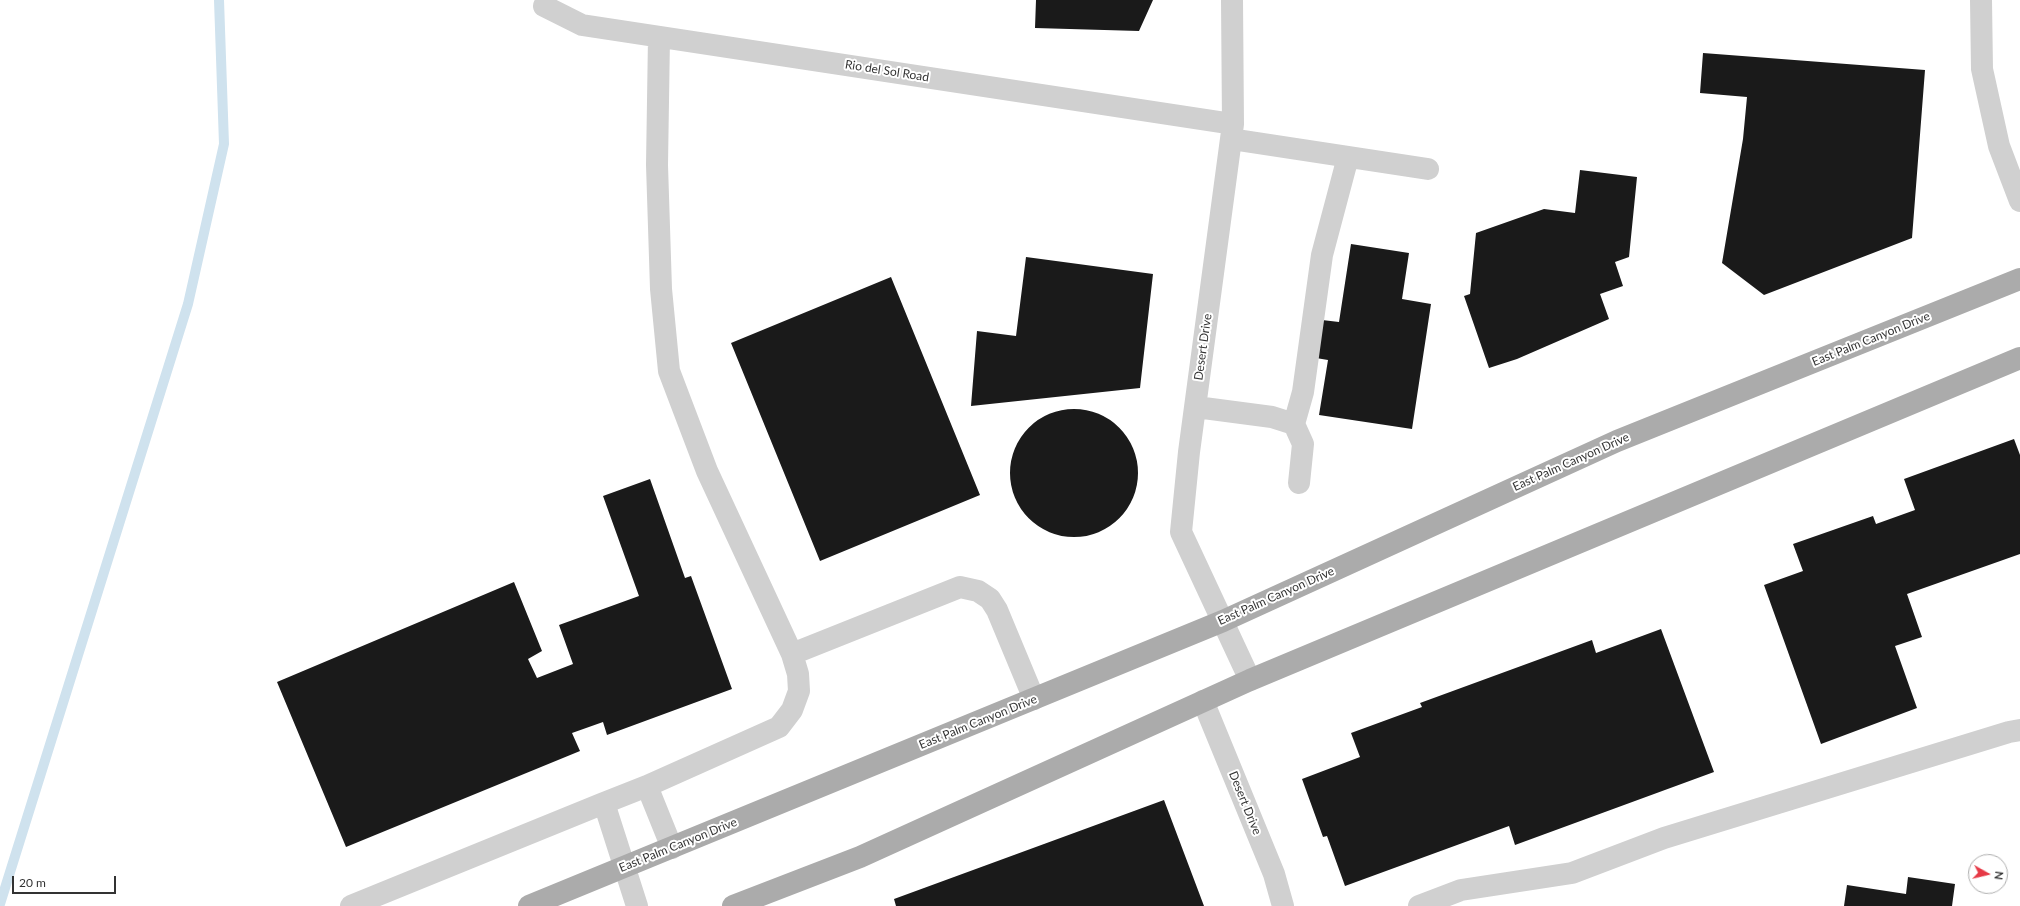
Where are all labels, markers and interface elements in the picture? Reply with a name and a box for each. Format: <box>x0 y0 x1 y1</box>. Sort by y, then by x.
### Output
street label: Rio del Sol Road <box>844 57 930 85</box>
street label: East Palm Canyon Drive <box>1810 309 1932 369</box>
street label: Desert Drive <box>1191 313 1215 381</box>
street label: East Palm Canyon Drive <box>1511 430 1631 494</box>
street label: East Palm Canyon Drive <box>1216 564 1336 628</box>
street label: East Palm Canyon Drive <box>917 692 1039 752</box>
street label: Desert Drive <box>1226 769 1264 837</box>
street label: East Palm Canyon Drive <box>617 815 739 875</box>
north arrow <box>1968 854 2008 894</box>
scale bar <box>14 868 118 894</box>
text: N <box>1992 870 2006 881</box>
text: 20 m <box>19 875 46 890</box>

